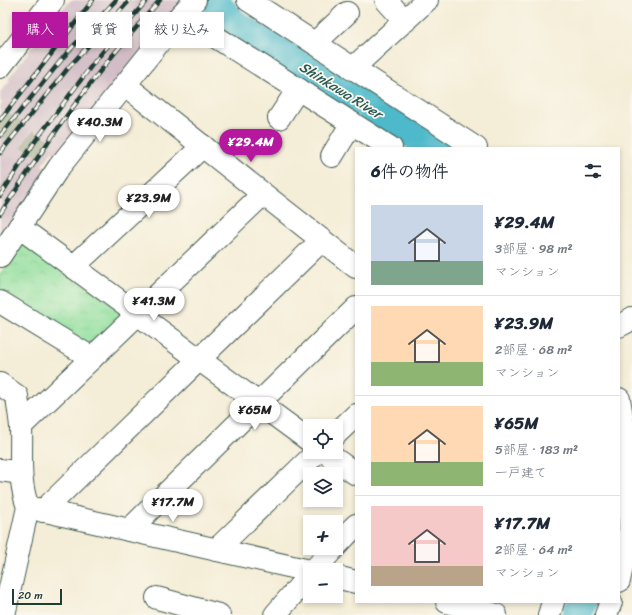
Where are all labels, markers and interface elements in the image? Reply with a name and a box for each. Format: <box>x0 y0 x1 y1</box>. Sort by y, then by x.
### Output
chip: 購入 <box>12 12 68 48</box>
chip: 賃貸 <box>76 12 132 48</box>
chip: 絞り込み <box>140 12 224 48</box>
water label: Shinkawa River <box>294 55 389 127</box>
pin: ¥40.3M <box>67 109 133 143</box>
text: ¥40.3M <box>77 110 123 133</box>
pin: ¥29.4M <box>218 129 284 163</box>
text: ¥29.4M <box>228 130 274 153</box>
text: 6件の物件 <box>371 156 449 186</box>
icon: filters <box>582 160 604 182</box>
pin: ¥23.9M <box>116 185 182 219</box>
text: ¥23.9M <box>127 186 171 209</box>
text: ¥29.4M <box>495 207 554 237</box>
icon: home <box>403 221 451 269</box>
text: 3部屋 · 98 m² <box>495 237 573 260</box>
text: マンション <box>495 260 559 283</box>
pin: ¥41.3M <box>121 288 187 322</box>
text: ¥41.3M <box>133 289 175 312</box>
text: ¥23.9M <box>495 308 553 338</box>
icon: home <box>403 322 451 370</box>
text: 2部屋 · 68 m² <box>495 338 572 361</box>
text: マンション <box>495 361 559 384</box>
pin: ¥65M <box>231 397 279 431</box>
text: ¥65M <box>238 398 272 421</box>
text: ¥65M <box>495 408 538 438</box>
map controls <box>303 419 343 603</box>
button: locate <box>303 419 343 459</box>
icon: home <box>403 422 451 470</box>
text: 5部屋 · 183 m² <box>495 438 578 461</box>
text: 一戸建て <box>495 461 547 484</box>
button: layers <box>303 467 343 507</box>
pin: ¥17.7M <box>140 489 206 523</box>
text: ¥17.7M <box>152 490 194 513</box>
text: ¥17.7M <box>495 508 550 538</box>
button: + <box>303 515 343 555</box>
icon: home <box>403 522 451 570</box>
text: 2部屋 · 64 m² <box>495 538 573 561</box>
text: マンション <box>495 561 559 584</box>
button: − <box>303 563 343 603</box>
text: 20 m <box>18 586 43 605</box>
scale bar <box>12 587 62 606</box>

